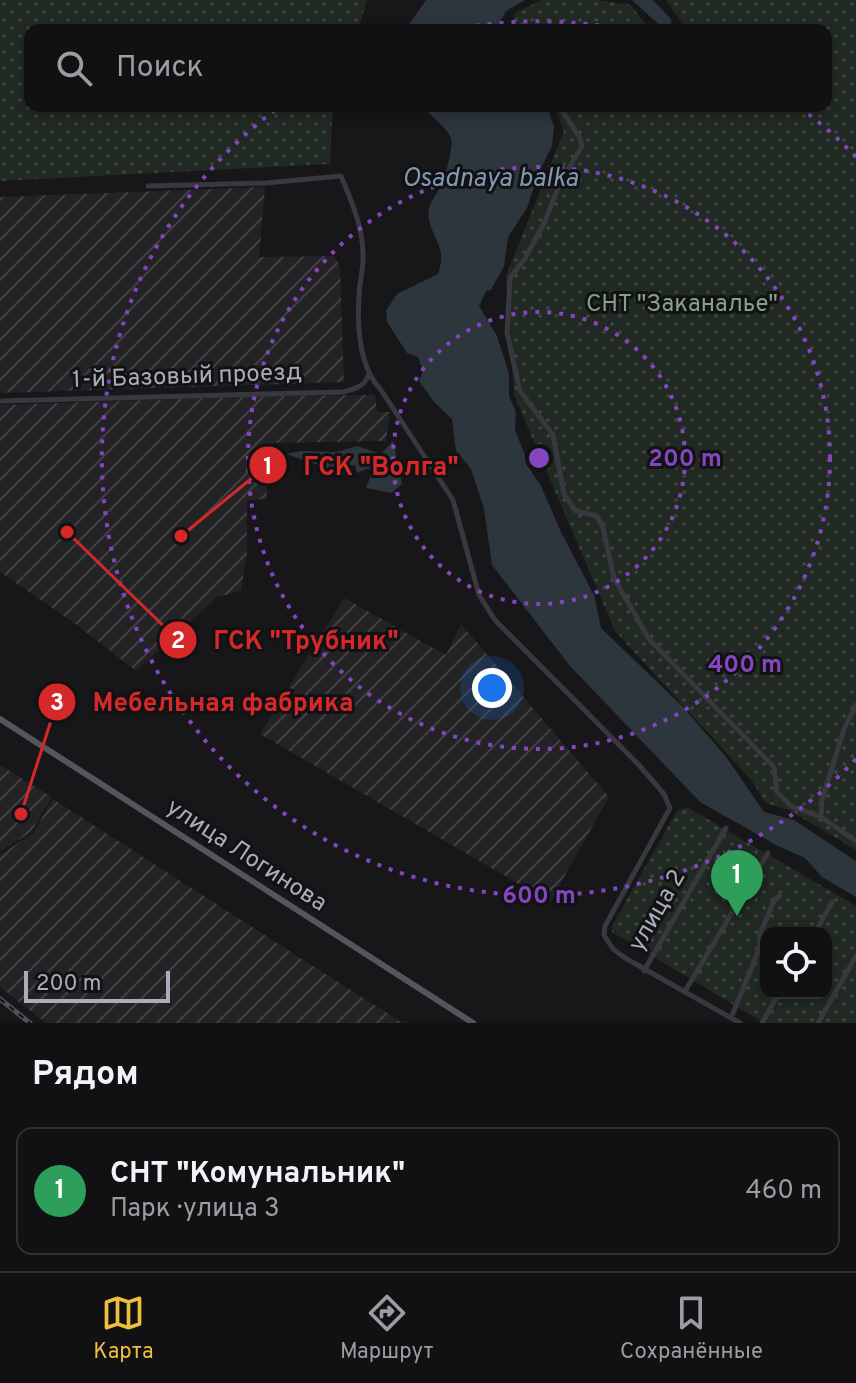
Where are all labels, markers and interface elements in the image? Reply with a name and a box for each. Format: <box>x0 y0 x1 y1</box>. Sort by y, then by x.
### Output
search box <box>24 24 832 112</box>
icon: search <box>52 46 96 90</box>
text: Поиск <box>116 50 204 87</box>
water label: Osadnaya balka <box>402 163 579 196</box>
park label: СНТ "Заканалье" <box>586 290 778 320</box>
street label: 1-й Базовый проезд <box>72 358 302 396</box>
callout: ГСК "Волга" <box>248 440 475 490</box>
centre of rings <box>525 444 553 472</box>
text: 200 m <box>648 445 722 475</box>
text: ГСК "Волга" <box>303 452 459 485</box>
text: 1 <box>263 453 273 483</box>
callout: ГСК "Трубник" <box>158 615 415 665</box>
text: ГСК "Трубник" <box>213 626 399 659</box>
text: 2 <box>171 627 185 657</box>
text: 400 m <box>708 651 782 681</box>
your location <box>472 668 512 708</box>
callout: Мебельная фабрика <box>37 677 370 727</box>
text: Мебельная фабрика <box>92 688 354 721</box>
text: 3 <box>50 689 64 719</box>
street label: улица Логинова <box>160 793 332 919</box>
pin: 1 <box>711 850 763 916</box>
street label: улица 2 <box>623 865 693 957</box>
text: 600 m <box>502 882 576 912</box>
map controls <box>760 927 832 999</box>
button: locate <box>760 927 832 999</box>
scale bar <box>24 967 170 1003</box>
text: 200 m <box>36 971 101 998</box>
text: Рядом <box>32 1054 139 1097</box>
text: СНТ "Комунальник" <box>110 1156 405 1193</box>
text: 1 <box>55 1175 65 1208</box>
text: 460 m <box>746 1175 822 1208</box>
text: Парк · улица 3 <box>110 1193 280 1226</box>
tab: Карта <box>93 1291 154 1366</box>
tab: Маршрут <box>340 1291 434 1366</box>
tab: Сохранённые <box>620 1291 763 1366</box>

